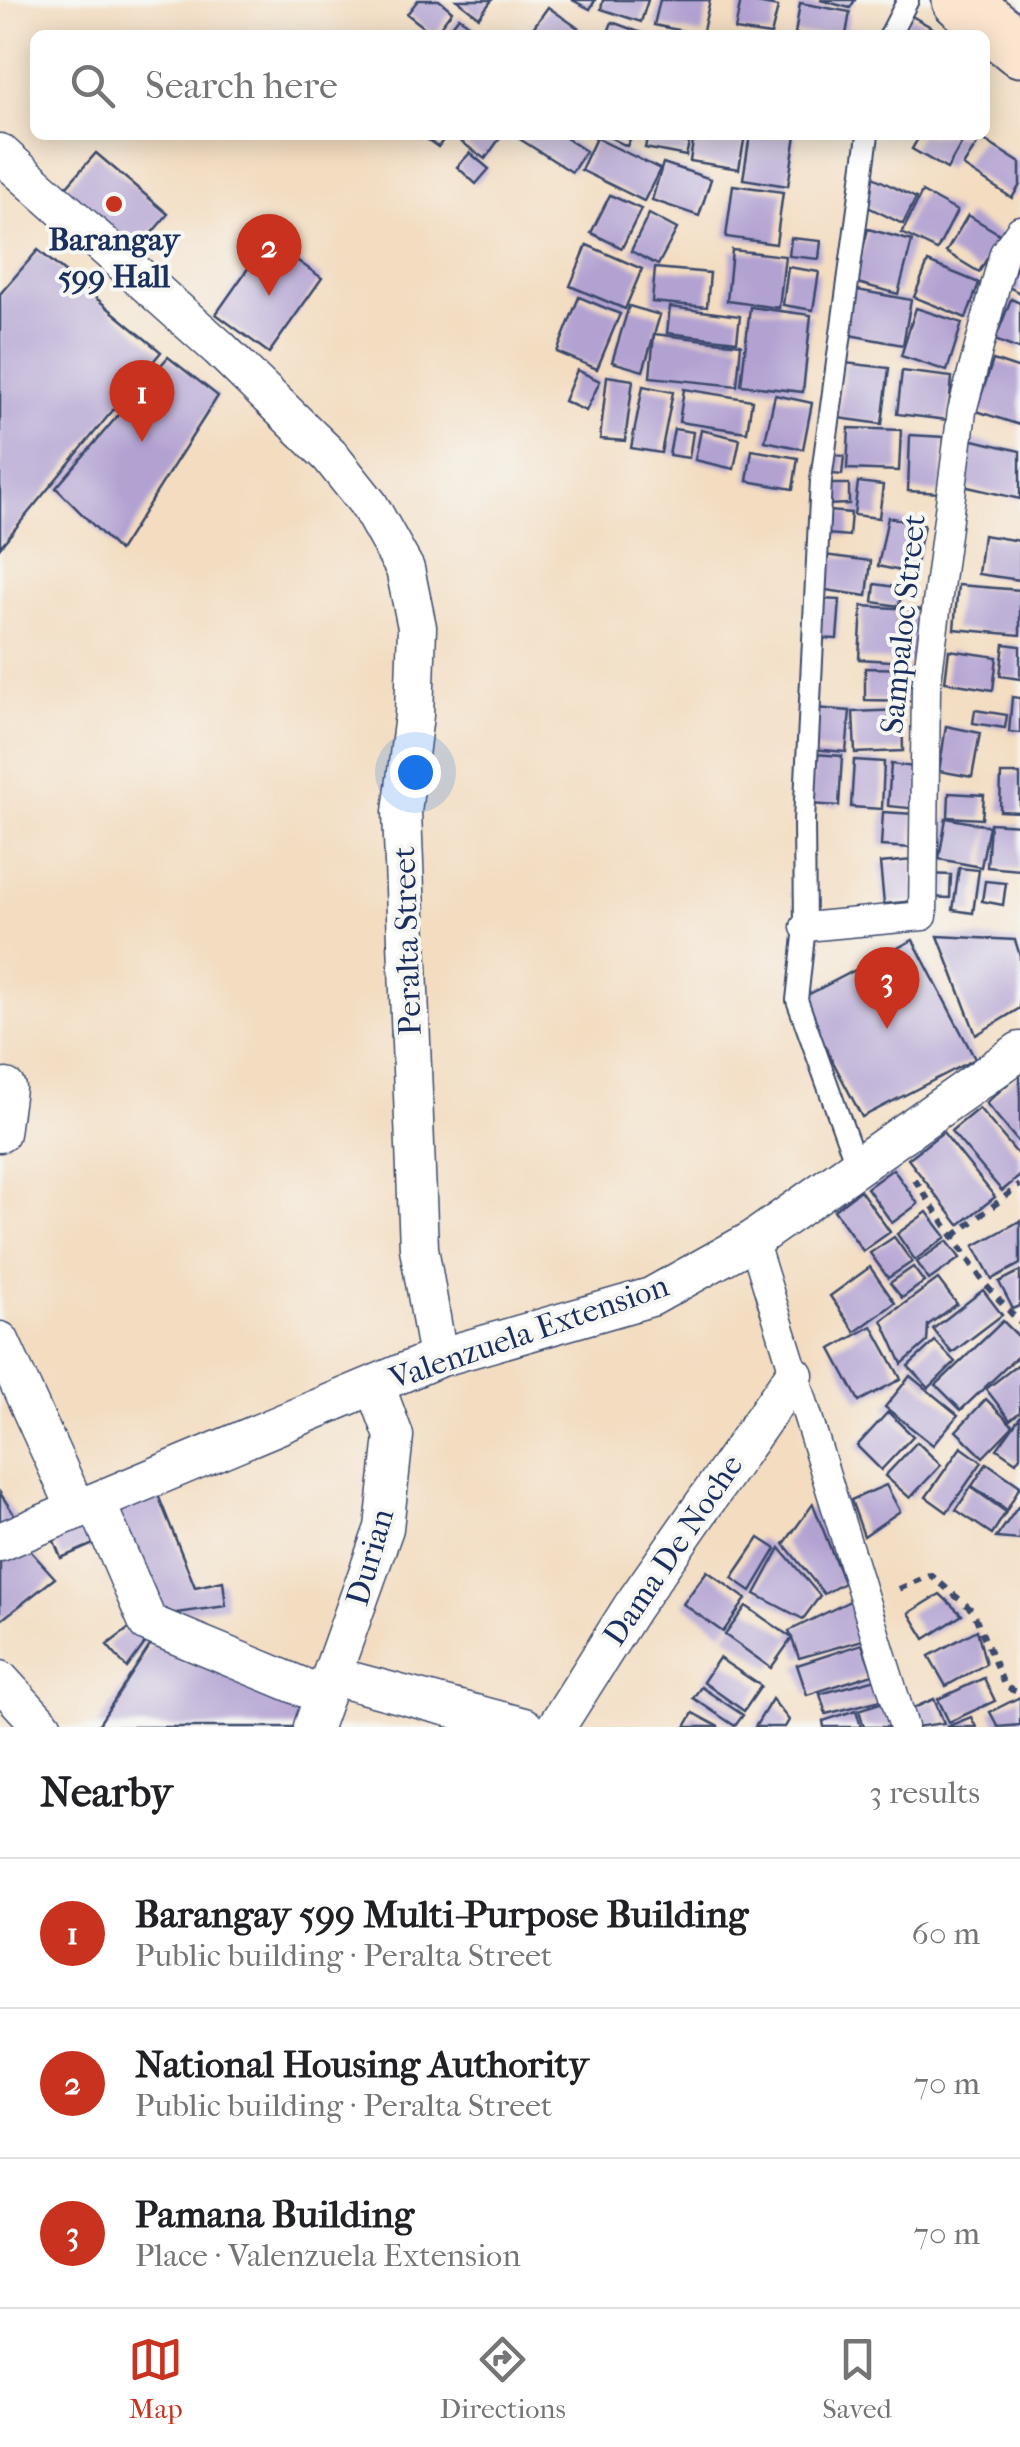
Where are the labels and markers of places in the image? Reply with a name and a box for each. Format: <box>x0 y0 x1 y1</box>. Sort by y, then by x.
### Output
marker: Barangay 599 Hall <box>103 193 125 215</box>
pin: 2 <box>236 214 302 296</box>
place label: Barangay 599 Hall <box>48 221 181 295</box>
pin: 1 <box>110 360 174 442</box>
pin: 3 <box>854 946 920 1029</box>

